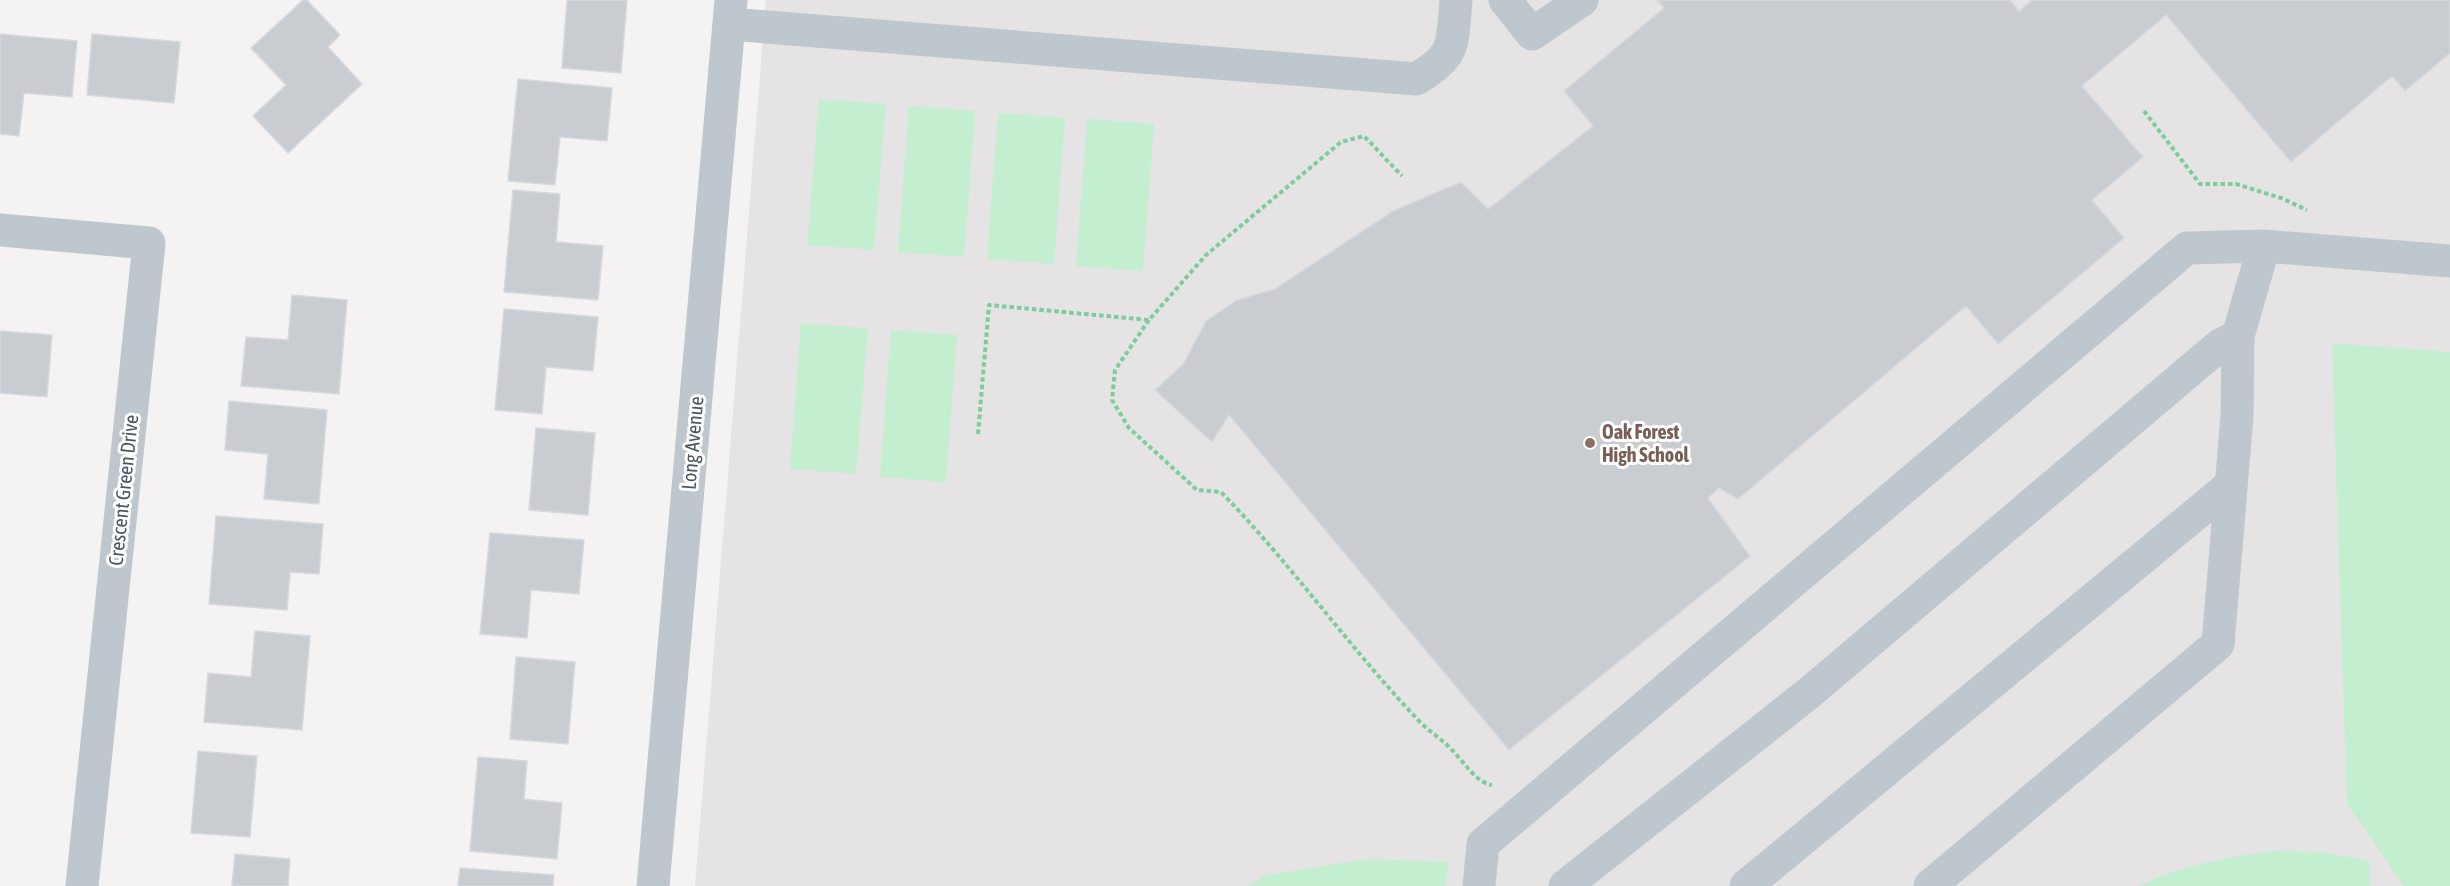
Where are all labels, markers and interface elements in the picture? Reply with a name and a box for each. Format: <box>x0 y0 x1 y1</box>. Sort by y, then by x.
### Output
street label: Long Avenue <box>676 395 708 491</box>
street label: Crescent Green Drive <box>104 413 142 567</box>
place label: Oak Forest High School <box>1602 420 1690 466</box>
marker: Oak Forest High School <box>1583 436 1597 450</box>

